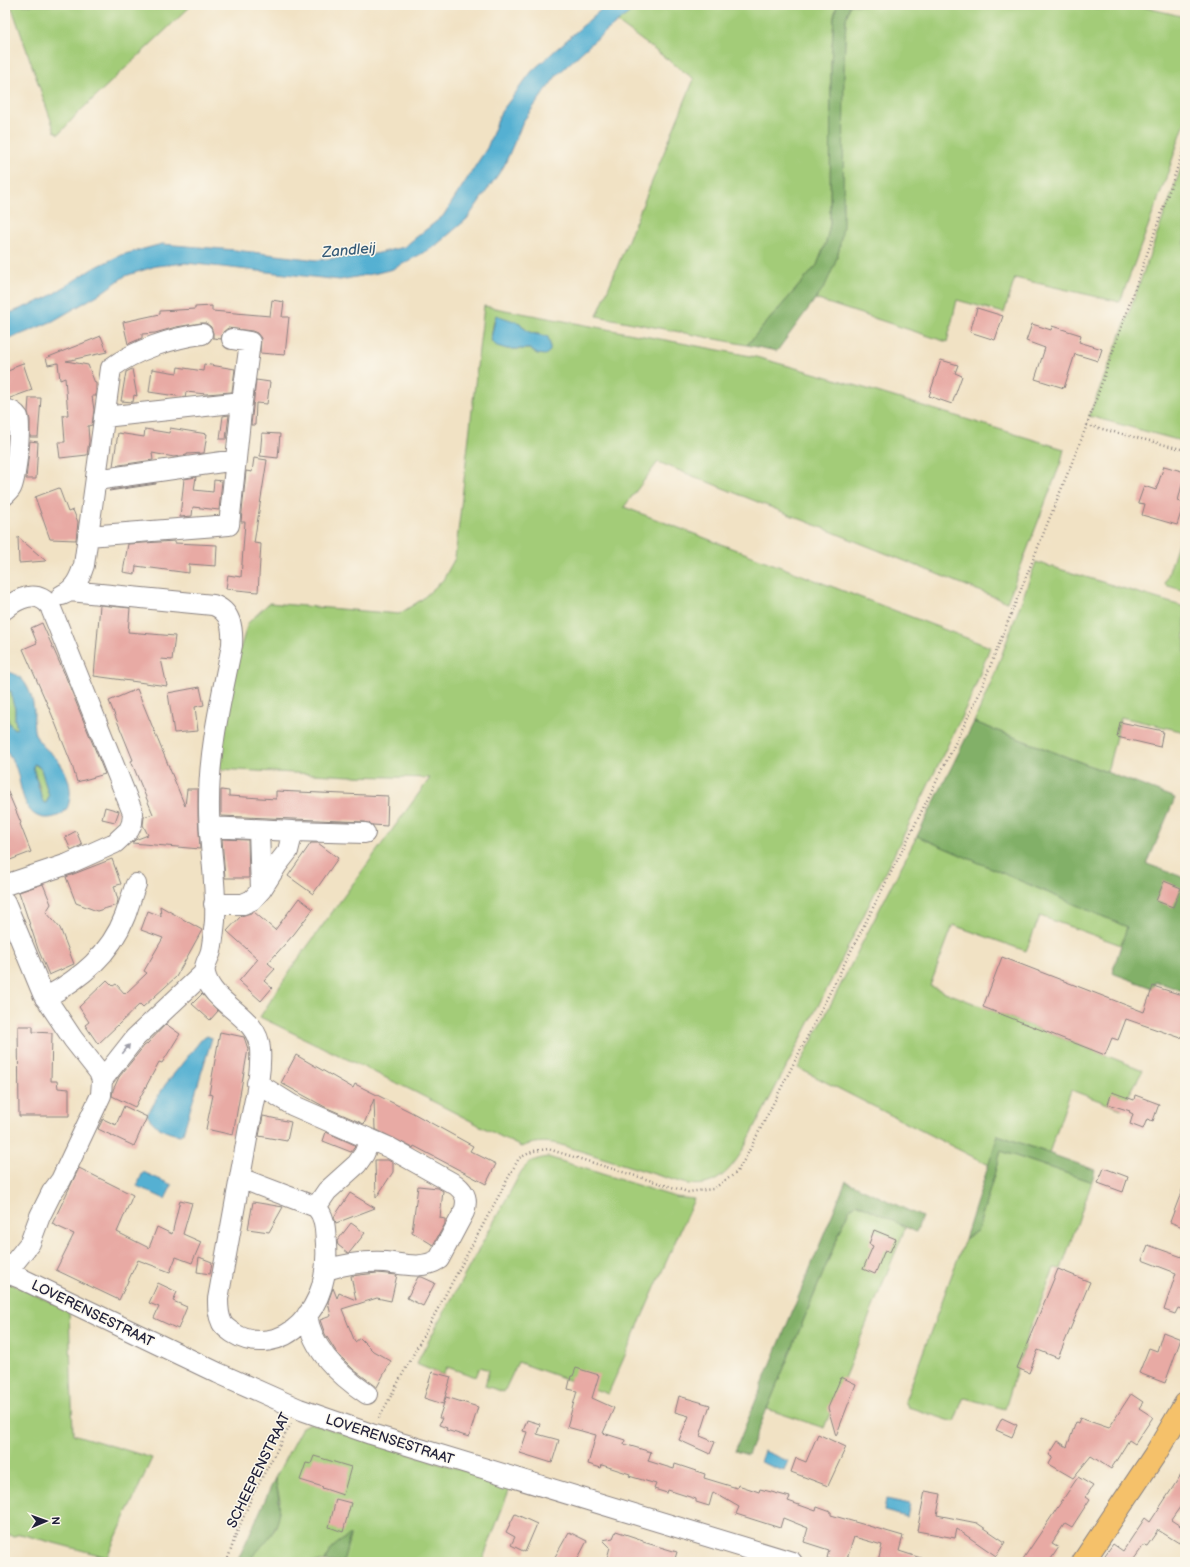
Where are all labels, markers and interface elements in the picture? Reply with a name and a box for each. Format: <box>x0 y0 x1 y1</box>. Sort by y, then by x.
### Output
water label: Zandleij <box>321 239 377 262</box>
one-way arrow <box>122 1044 130 1055</box>
street label: LOVERENSESTRAAT <box>29 1276 157 1351</box>
street label: SCHEEPENSTRAAT <box>223 1409 294 1531</box>
street label: LOVERENSESTRAAT <box>323 1411 457 1468</box>
north arrow <box>26 1501 66 1541</box>
text: N <box>49 1516 62 1525</box>

